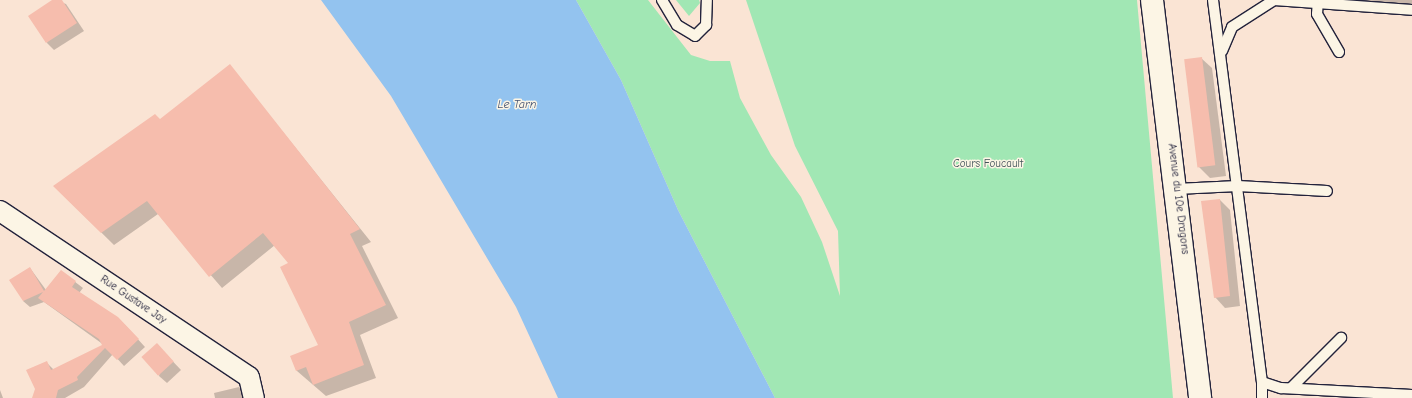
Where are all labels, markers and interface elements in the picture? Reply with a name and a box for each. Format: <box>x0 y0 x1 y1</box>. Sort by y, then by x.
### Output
water label: Le Tarn <box>498 98 536 112</box>
street label: Avenue du 10e Dragons <box>1165 143 1191 255</box>
park label: Cours Foucault <box>953 157 1023 171</box>
street label: Rue Gustave Jay <box>97 273 169 327</box>

